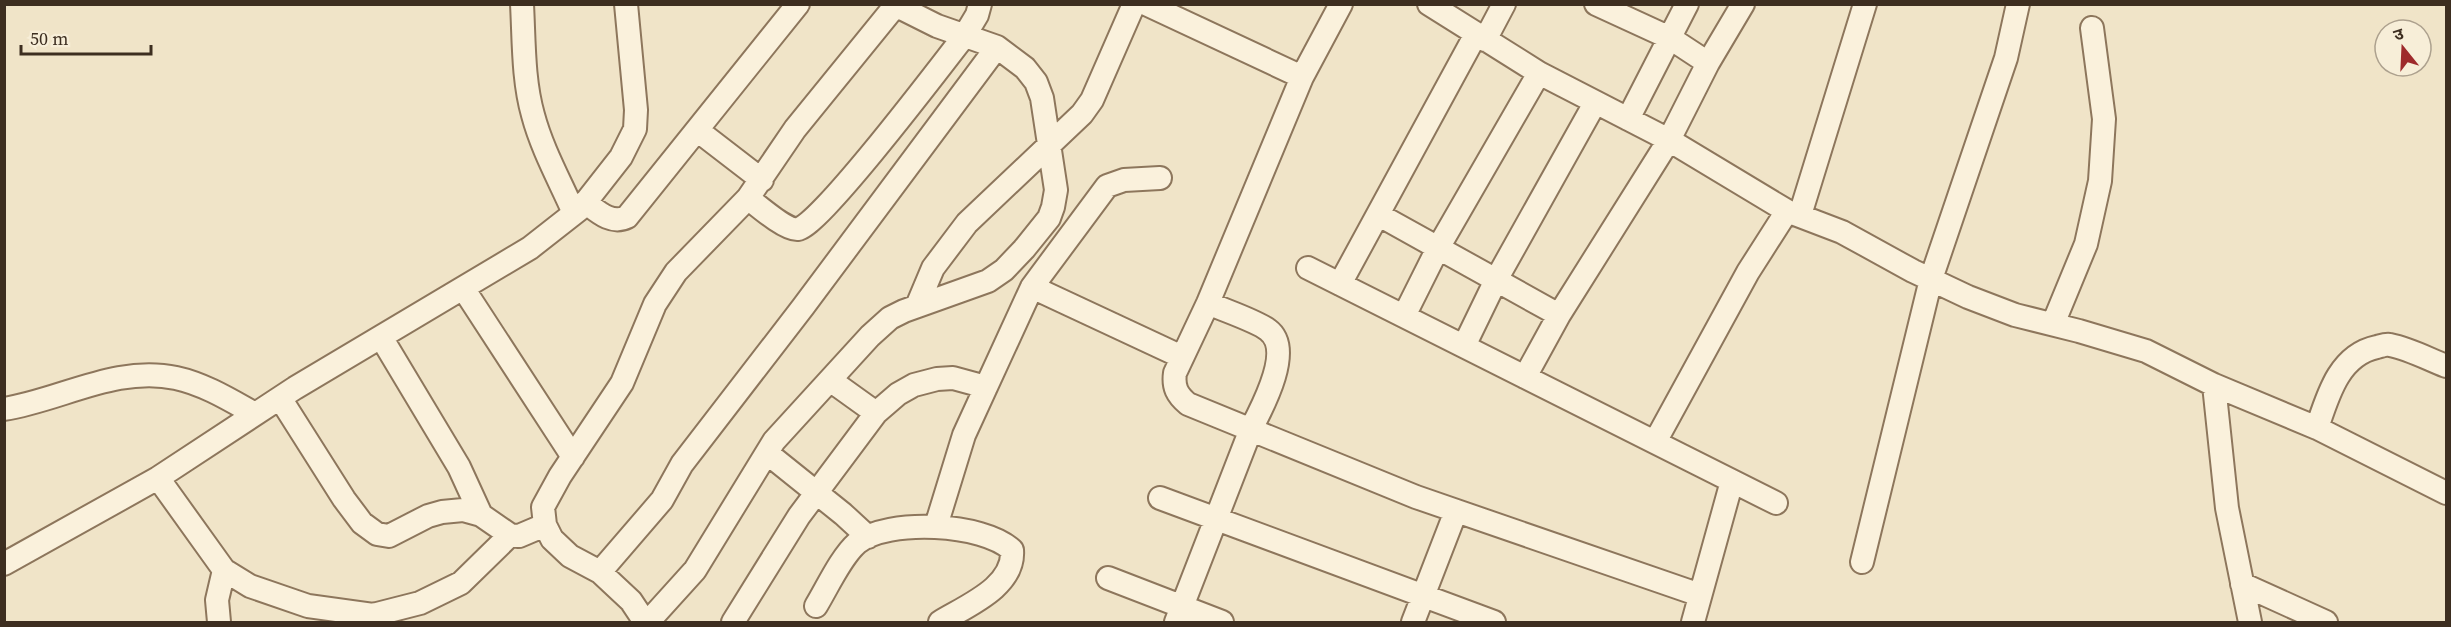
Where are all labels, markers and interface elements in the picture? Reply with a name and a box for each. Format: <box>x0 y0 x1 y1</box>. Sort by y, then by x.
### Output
scale bar <box>21 18 152 56</box>
north arrow <box>2373 18 2433 78</box>
text: उ <box>2391 22 2407 46</box>
text: 50 m <box>30 26 68 51</box>

